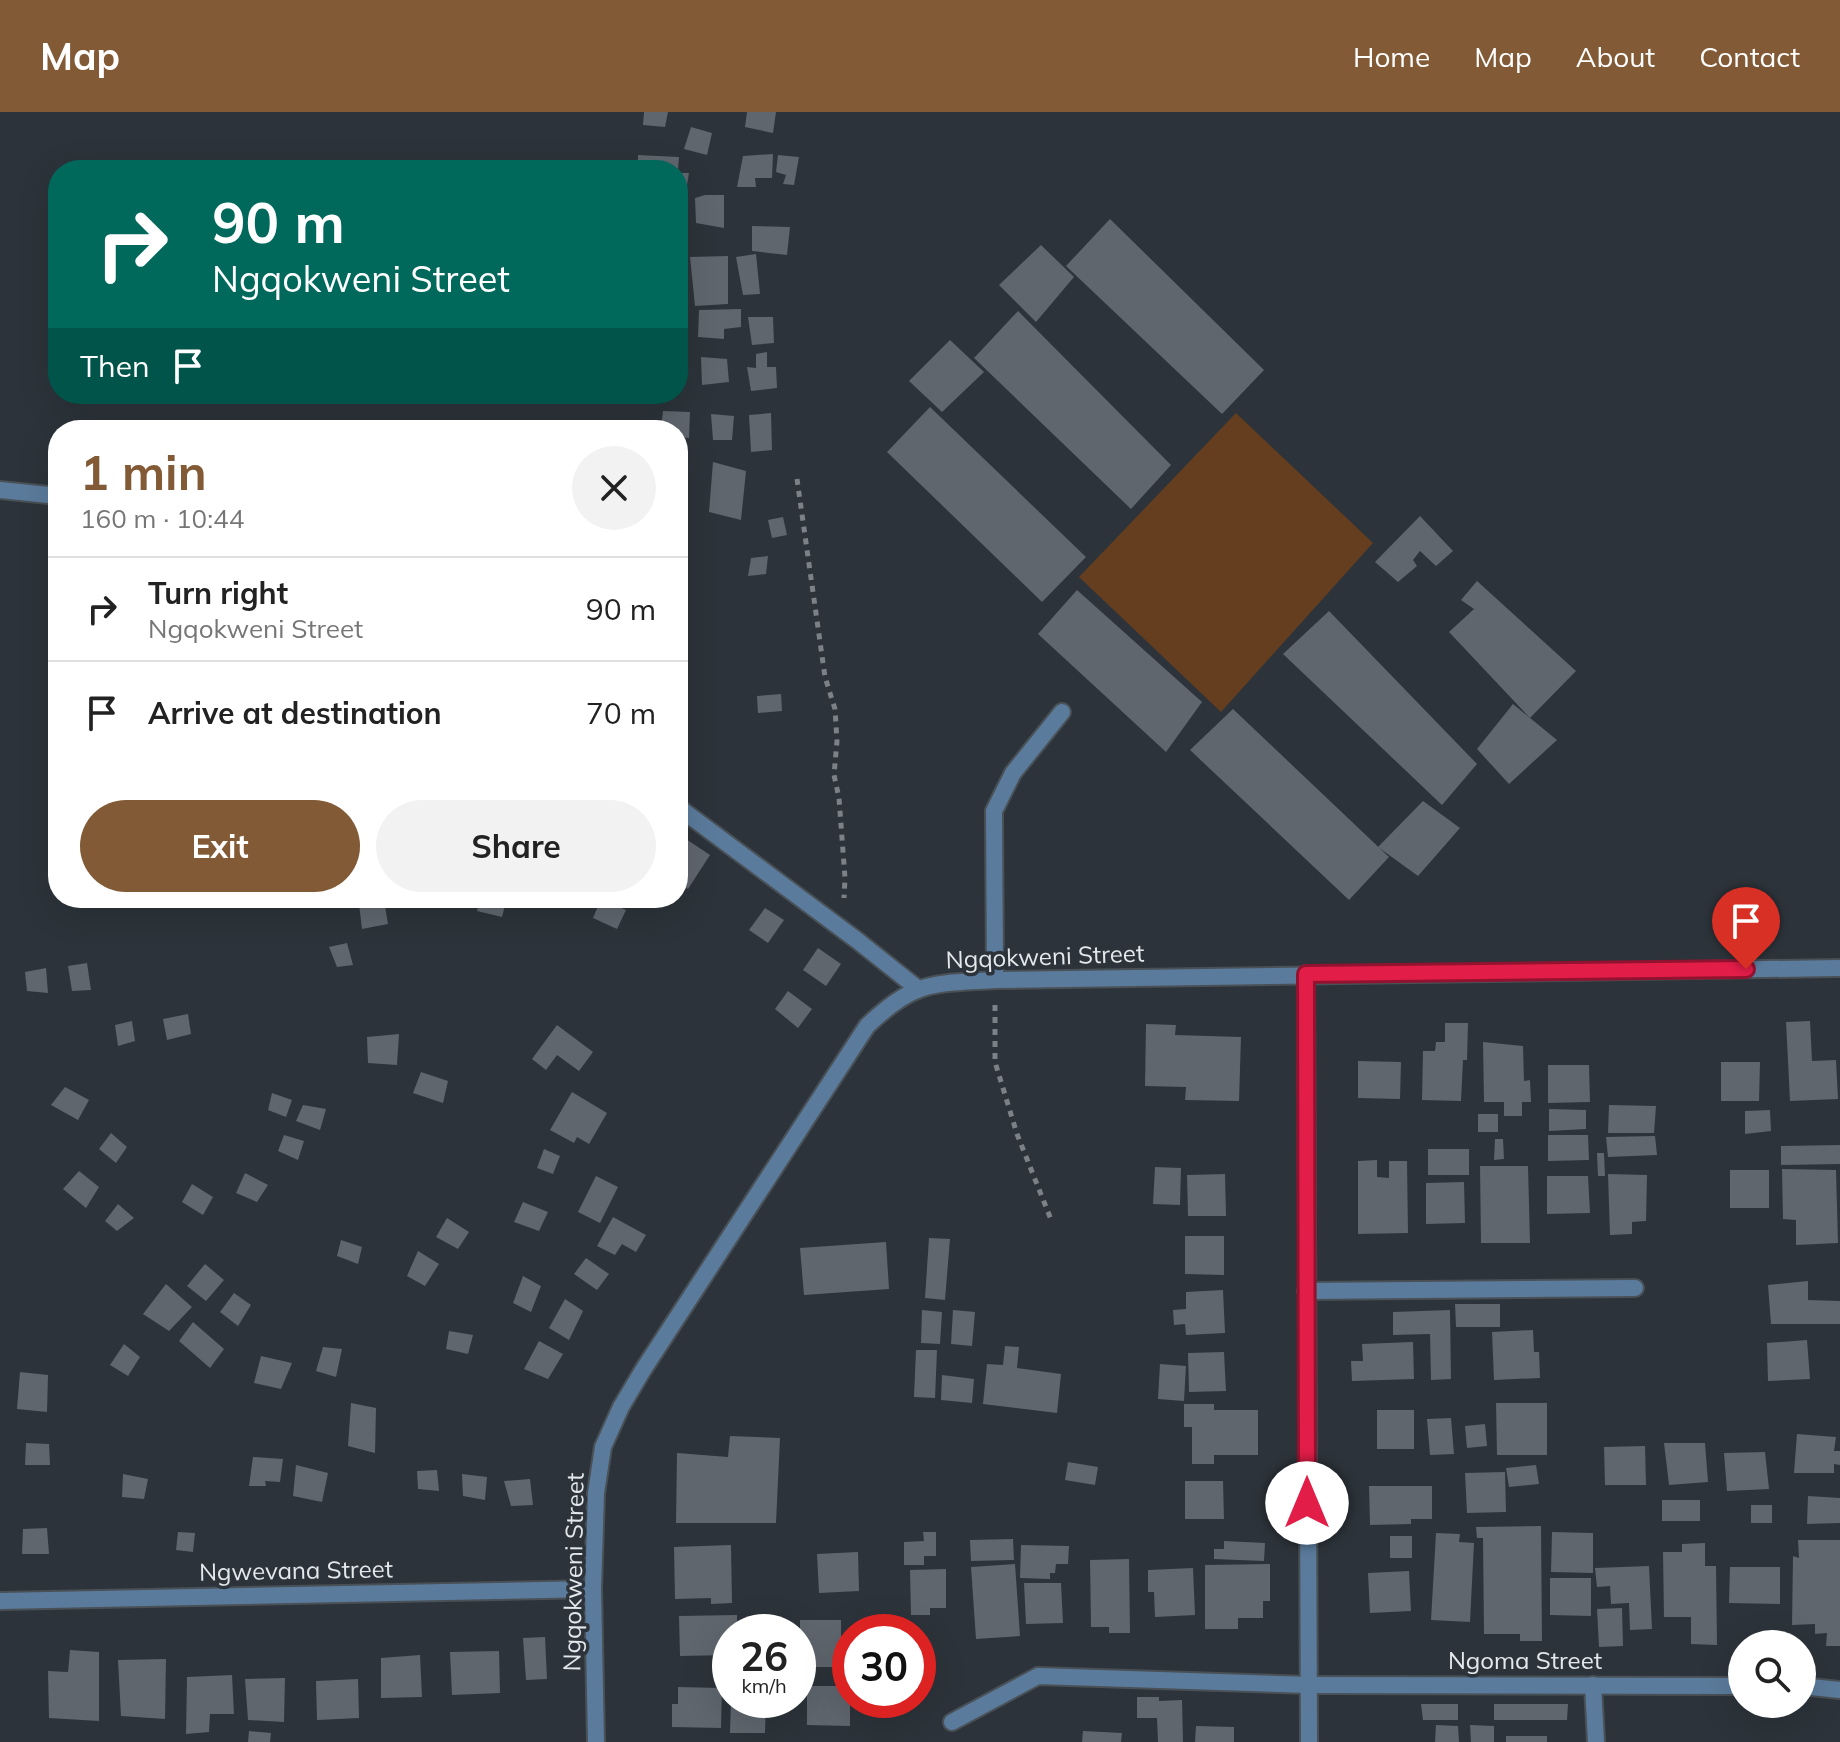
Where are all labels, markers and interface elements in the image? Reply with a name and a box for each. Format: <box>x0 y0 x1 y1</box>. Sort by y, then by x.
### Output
text: Map <box>40 32 120 80</box>
text: Home <box>1353 39 1430 74</box>
text: Map <box>1474 39 1532 74</box>
text: About <box>1576 39 1655 74</box>
text: Contact <box>1699 39 1800 74</box>
text: 90 m <box>212 187 345 257</box>
icon: right <box>80 192 184 296</box>
text: Ngqokweni Street <box>212 256 510 301</box>
icon: arrive <box>166 344 210 388</box>
text: Then <box>80 347 150 385</box>
text: 1 min <box>80 442 207 502</box>
button: close <box>572 446 656 530</box>
text: 160 m · 10:44 <box>80 502 244 535</box>
text: Turn right <box>148 574 288 612</box>
icon: right <box>80 587 124 631</box>
text: 90 m <box>586 590 656 628</box>
text: Ngqokweni Street <box>148 612 363 645</box>
icon: arrive <box>80 691 124 735</box>
text: Arrive at destination <box>148 694 442 732</box>
text: 70 m <box>586 694 656 732</box>
button: Exit <box>80 800 360 892</box>
button: Share <box>376 800 656 892</box>
pin <box>1712 887 1780 969</box>
icon: arrive <box>1724 899 1768 943</box>
street label: Ngqokweni Street <box>945 938 1145 974</box>
position arrow <box>1265 1461 1349 1545</box>
street label: Ngqokweni Street <box>556 1472 590 1672</box>
street label: Ngwevana Street <box>199 1553 393 1587</box>
speed limit sign: 30 <box>832 1614 936 1718</box>
map controls <box>1728 1630 1816 1718</box>
button: search <box>1728 1630 1816 1718</box>
text: 26 <box>740 1631 788 1681</box>
street label: Ngoma Street <box>1448 1645 1602 1675</box>
text: km/h <box>741 1673 787 1698</box>

